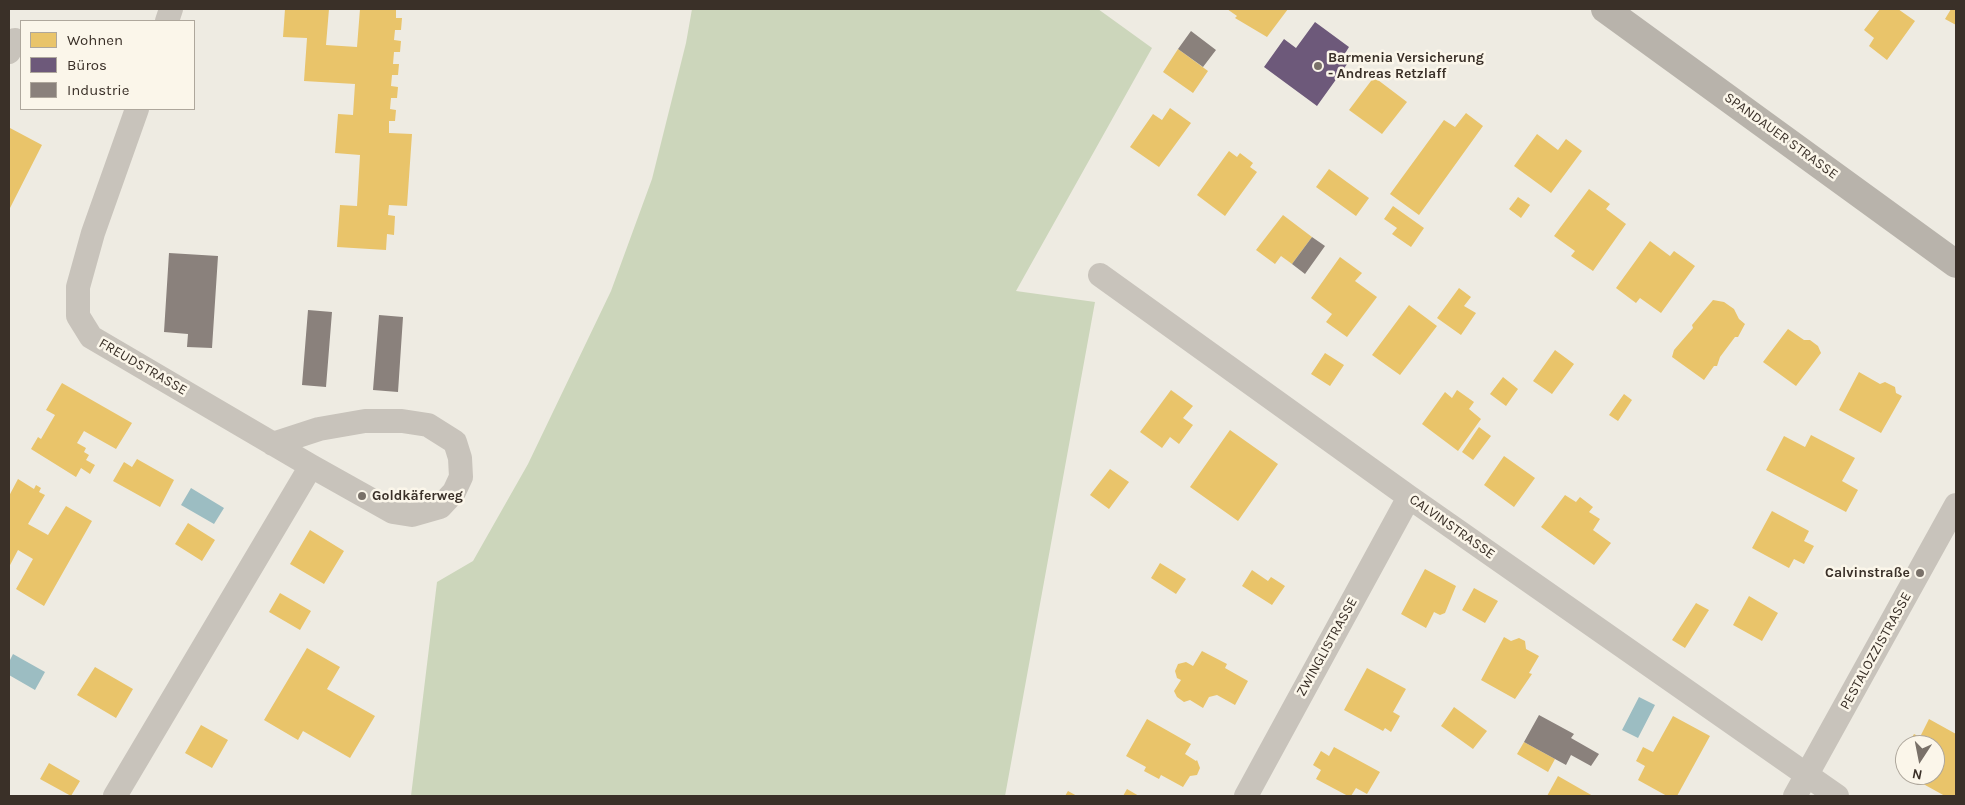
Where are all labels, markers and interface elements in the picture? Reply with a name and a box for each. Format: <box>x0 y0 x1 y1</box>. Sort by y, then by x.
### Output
legend <box>20 20 195 110</box>
text: Wohnen <box>67 31 123 49</box>
place label: Barmenia Versicherung - Andreas Retzlaff <box>1328 50 1484 82</box>
text: Büros <box>67 56 107 74</box>
marker: Barmenia Versicherung - Andreas Retzlaff <box>1312 60 1324 72</box>
text: Industrie <box>67 81 129 99</box>
street label: SPANDAUER STRASSE <box>1721 89 1841 183</box>
street label: FREUDSTRASSE <box>96 335 190 399</box>
place label: Goldkäferweg <box>372 488 463 504</box>
marker: Goldkäferweg <box>356 490 368 502</box>
street label: CALVINSTRASSE <box>1406 491 1498 563</box>
place label: Calvinstraße <box>1825 565 1910 581</box>
marker: Calvinstraße <box>1914 567 1926 579</box>
street label: PESTALOZZISTRASSE <box>1837 589 1915 713</box>
street label: ZWINGLISTRASSE <box>1293 595 1361 699</box>
north arrow <box>1895 735 1945 785</box>
text: N <box>1911 765 1924 784</box>

